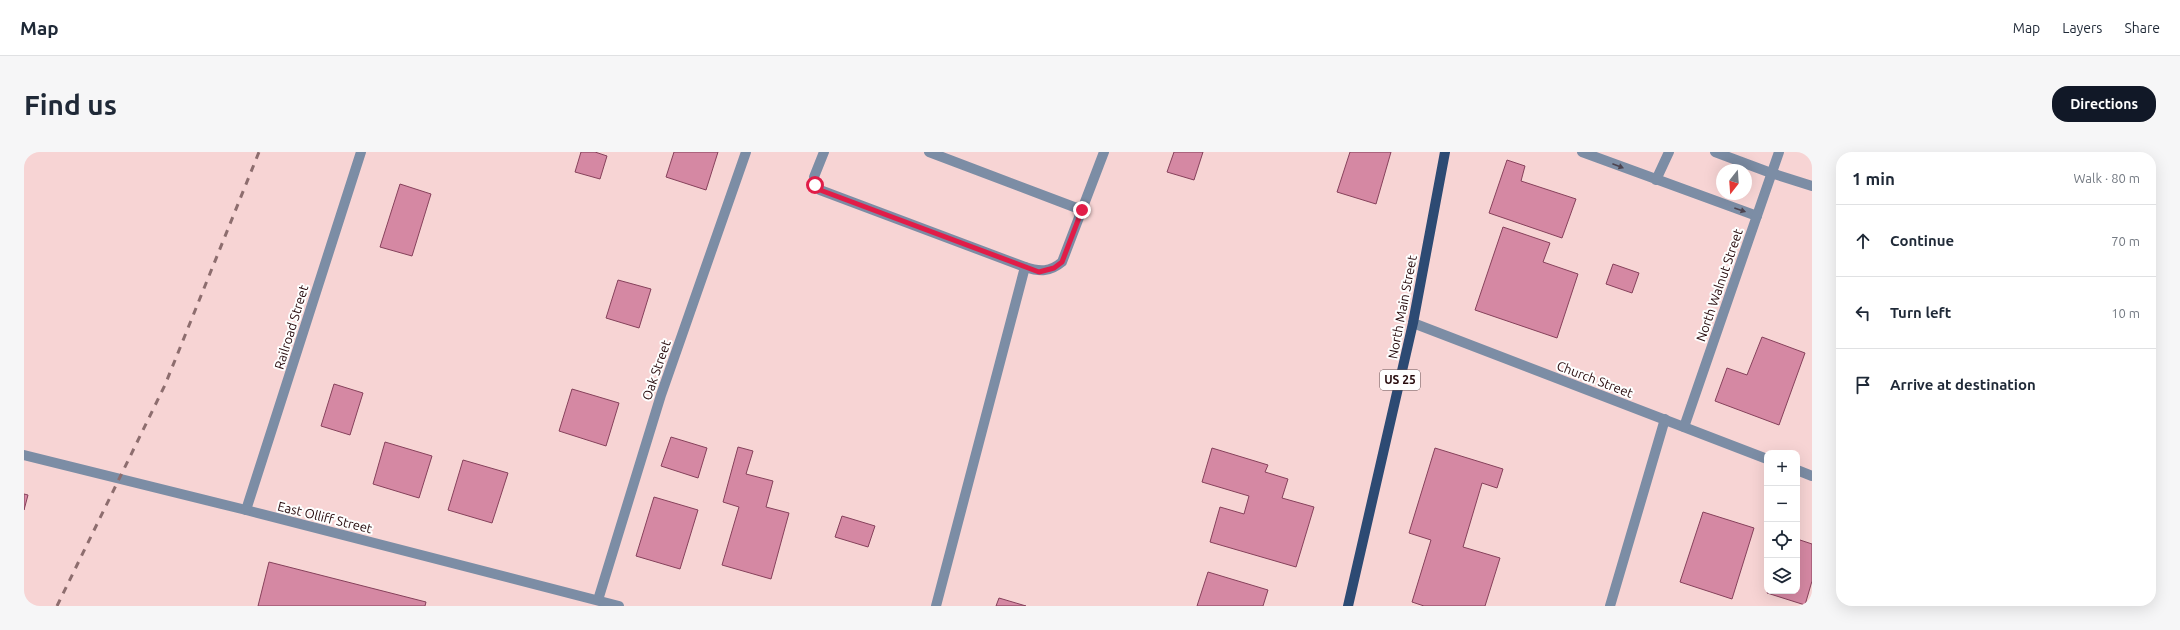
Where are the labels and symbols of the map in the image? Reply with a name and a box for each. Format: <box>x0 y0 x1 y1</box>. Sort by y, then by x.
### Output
one-way arrow <box>1613 163 1625 169</box>
north arrow <box>1716 164 1752 200</box>
route start <box>806 176 824 194</box>
route end <box>1073 201 1091 219</box>
one-way arrow <box>1735 207 1747 213</box>
street label: North Walnut Street <box>1693 227 1745 343</box>
street label: North Main Street <box>1385 254 1419 360</box>
street label: Railroad Street <box>272 283 310 371</box>
street label: Oak Street <box>639 338 673 402</box>
street label: Church Street <box>1555 358 1635 400</box>
road number: US 25 <box>1380 370 1420 390</box>
street label: East Olliff Street <box>276 498 374 536</box>

